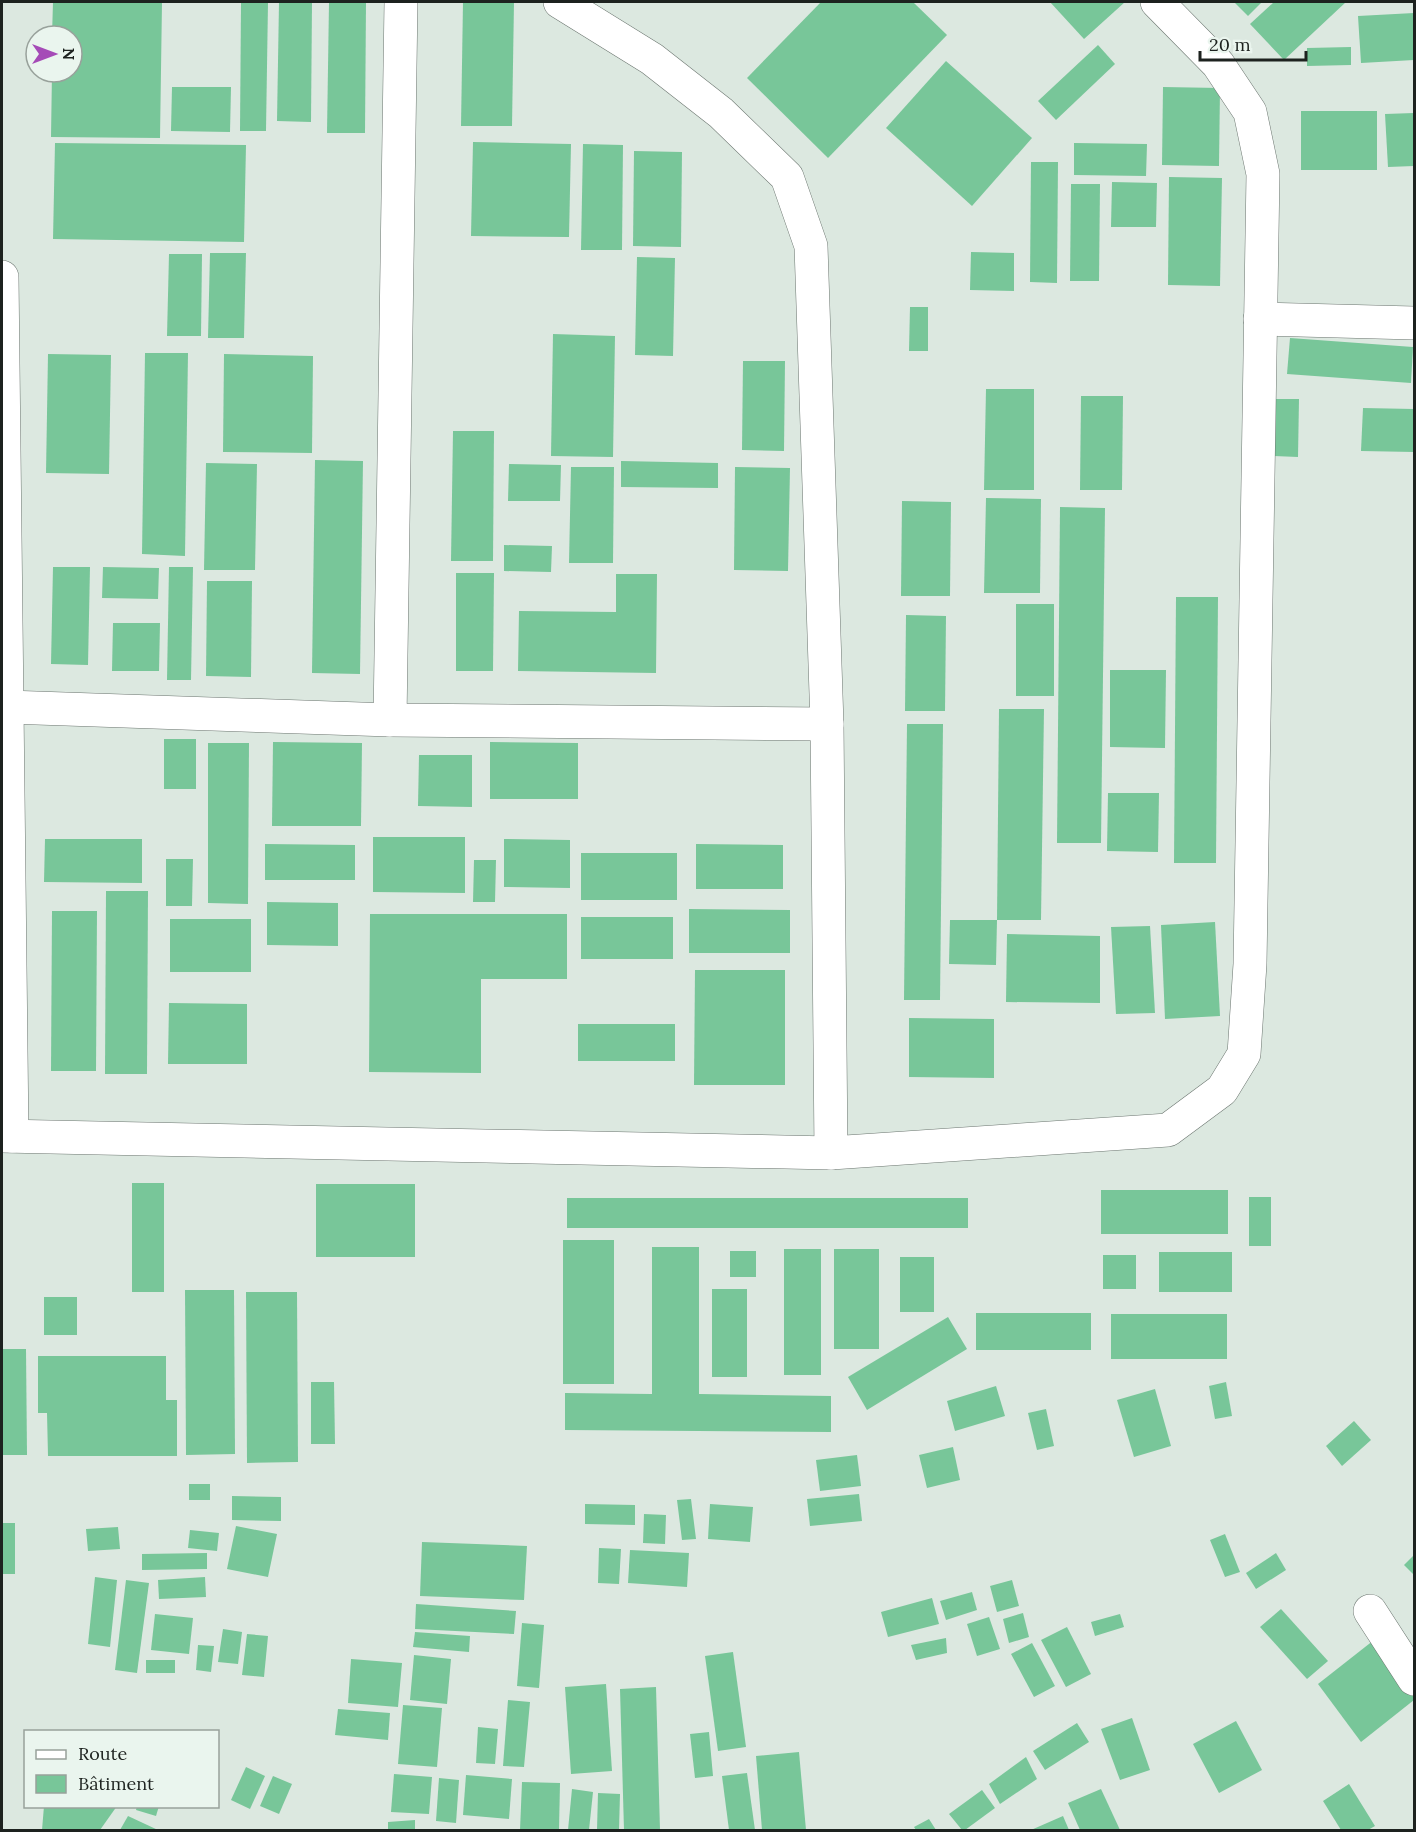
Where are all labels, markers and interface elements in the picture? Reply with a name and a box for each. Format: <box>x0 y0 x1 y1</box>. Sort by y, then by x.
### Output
north arrow <box>24 24 84 84</box>
scale bar <box>1200 24 1306 62</box>
text: 20 m <box>1209 33 1251 56</box>
text: N <box>59 48 79 60</box>
legend <box>24 1730 219 1808</box>
text: Route <box>78 1742 127 1765</box>
text: Bâtiment <box>78 1772 154 1795</box>

